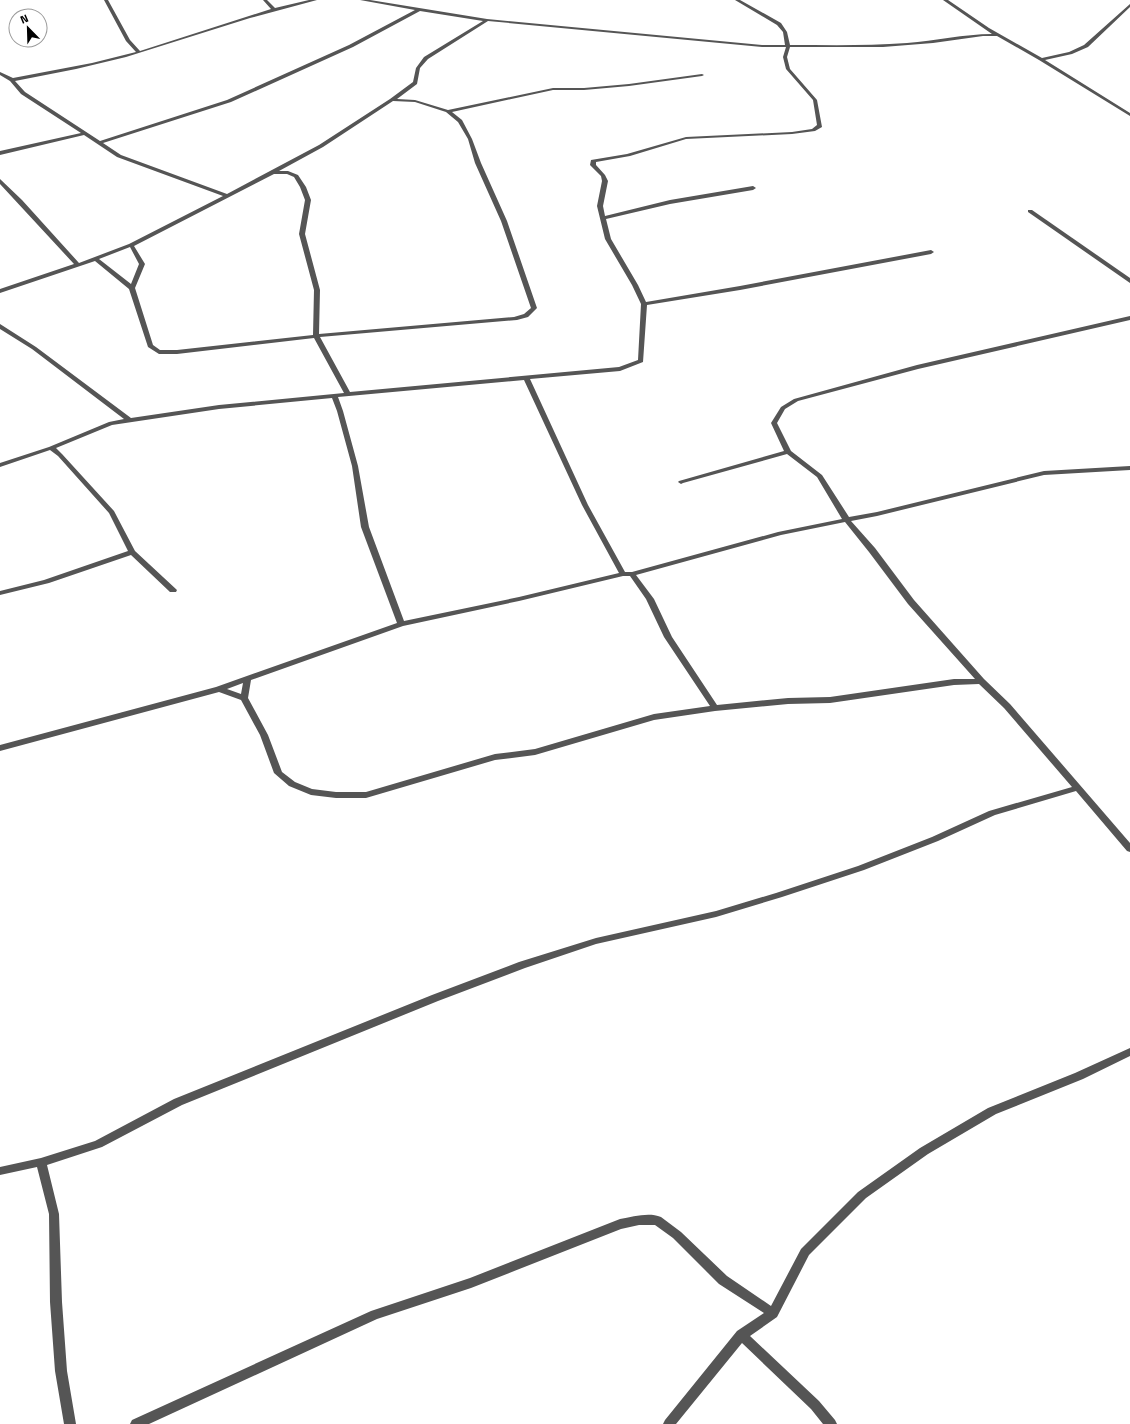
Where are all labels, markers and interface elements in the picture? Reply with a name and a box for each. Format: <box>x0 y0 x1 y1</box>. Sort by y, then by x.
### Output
north arrow <box>8 8 48 48</box>
text: N <box>17 10 31 28</box>

